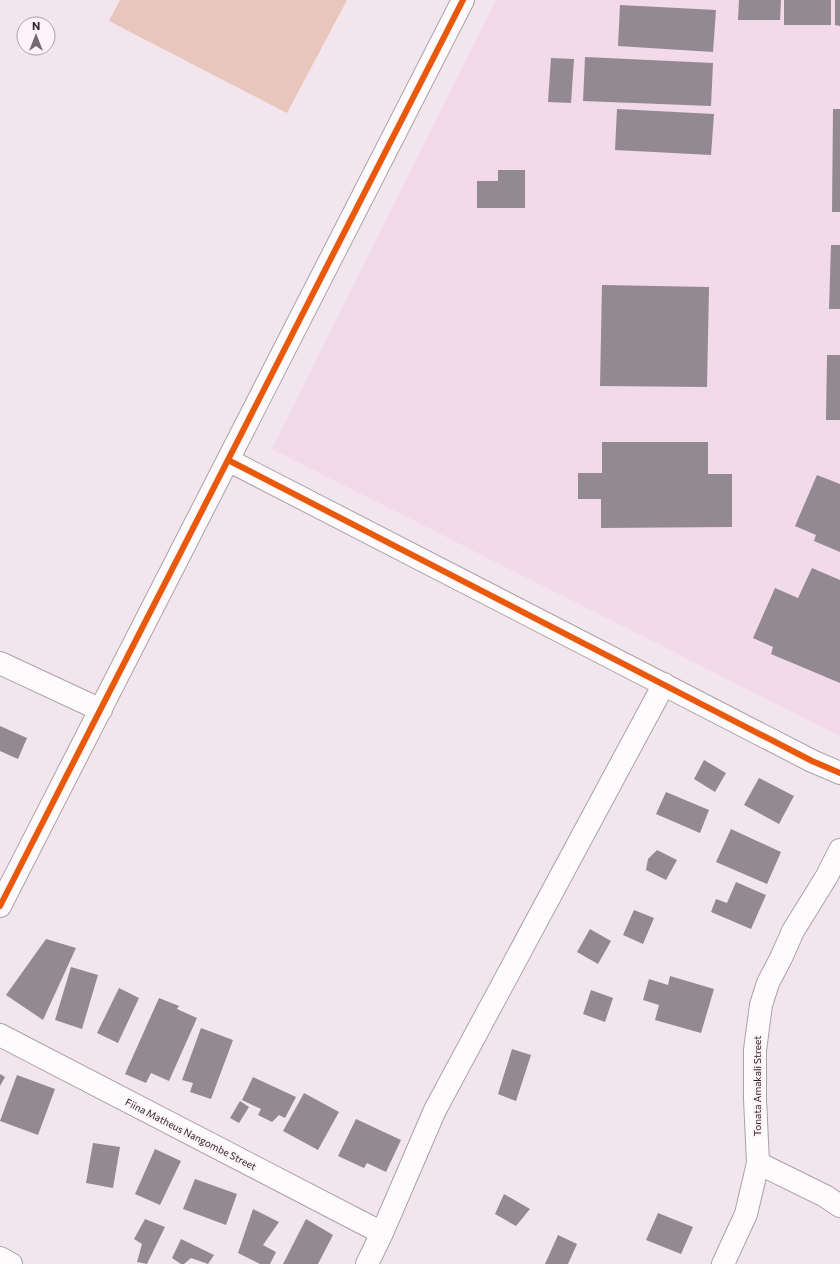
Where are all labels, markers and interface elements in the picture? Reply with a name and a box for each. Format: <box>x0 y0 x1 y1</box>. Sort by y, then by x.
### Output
north arrow <box>16 16 56 56</box>
text: N <box>32 19 40 32</box>
street label: Tonata Amakali Street <box>751 1036 763 1136</box>
street label: Fiina Matheus Nangombe Street <box>123 1096 259 1172</box>

